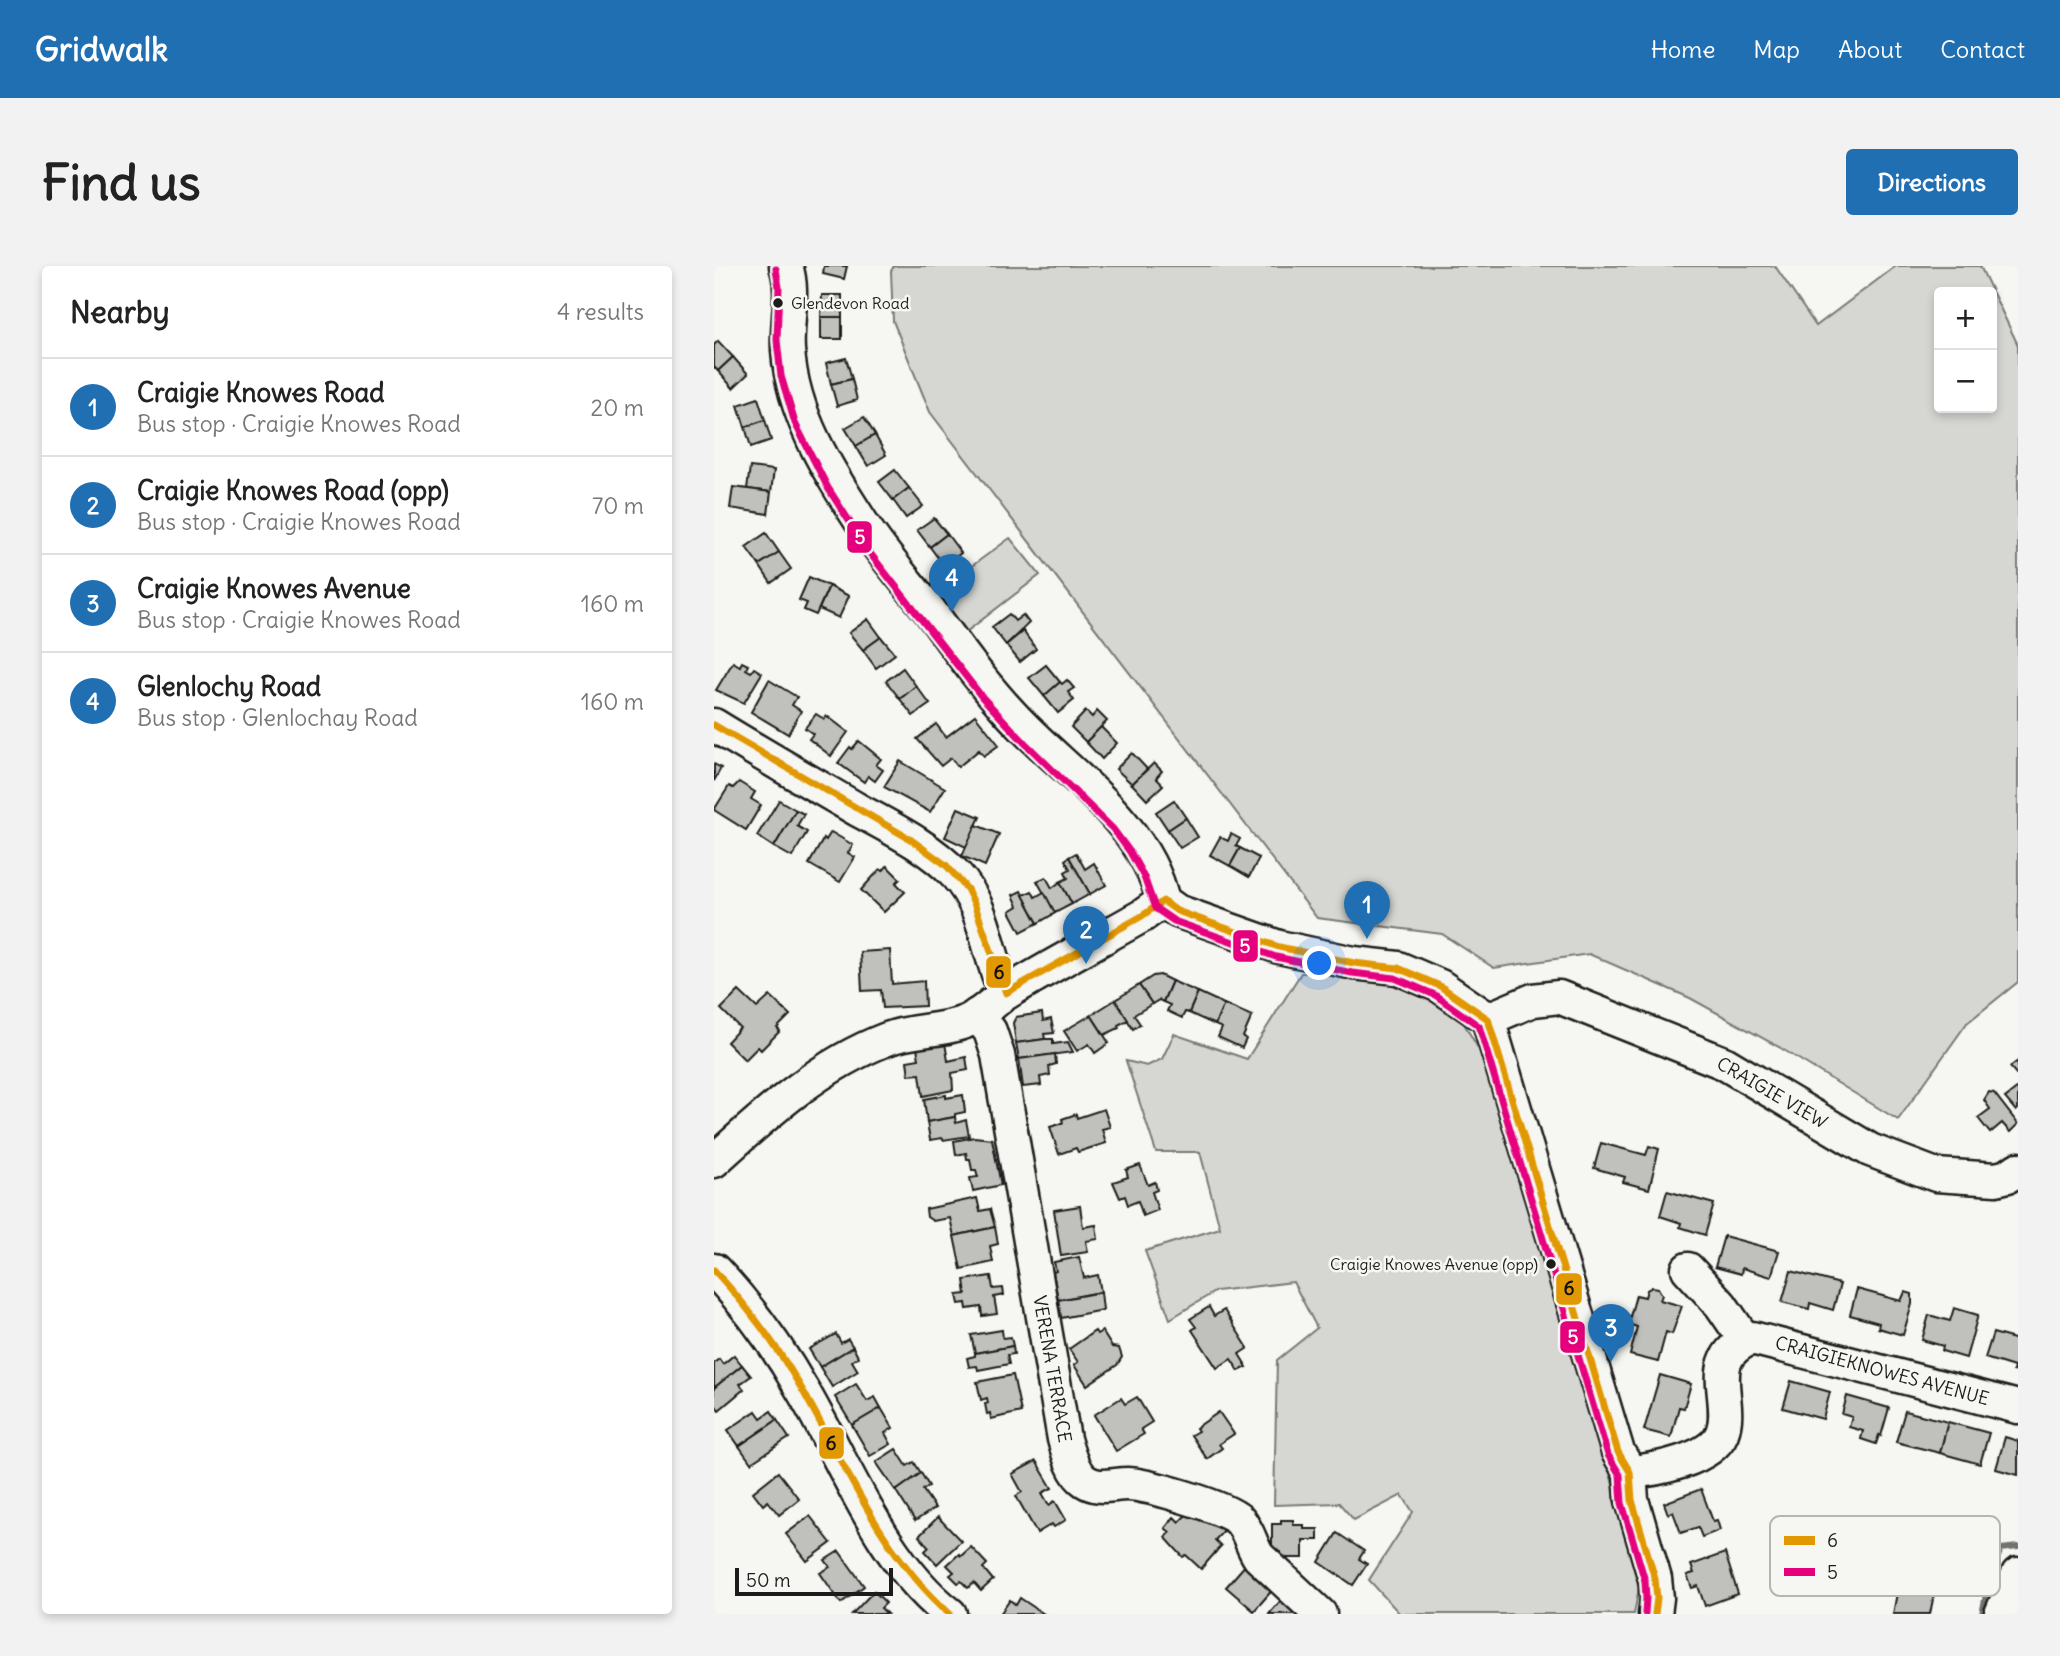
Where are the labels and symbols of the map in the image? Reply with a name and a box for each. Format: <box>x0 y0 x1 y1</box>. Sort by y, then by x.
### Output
place label: Glendevon Road <box>791 293 909 313</box>
marker: Glendevon Road <box>771 296 785 310</box>
line badge: 5 <box>846 520 873 554</box>
text: 5 <box>855 525 866 549</box>
pin: 4 <box>929 554 975 612</box>
pin: 1 <box>1344 881 1390 939</box>
pin: 2 <box>1063 906 1109 964</box>
line badge: 5 <box>1232 929 1259 963</box>
text: 5 <box>1240 934 1251 958</box>
your location <box>1302 946 1336 980</box>
line badge: 6 <box>985 955 1012 989</box>
text: 6 <box>994 960 1005 984</box>
street label: CRAIGIE VIEW <box>1713 1052 1832 1134</box>
place label: Craigie Knowes Avenue (opp) <box>1330 1254 1538 1274</box>
marker: Craigie Knowes Avenue (opp) <box>1544 1257 1558 1271</box>
line badge: 6 <box>1555 1272 1583 1306</box>
text: 6 <box>1564 1276 1575 1300</box>
street label: VERENA TERRACE <box>1028 1294 1077 1444</box>
pin: 3 <box>1588 1304 1634 1362</box>
line badge: 5 <box>1559 1320 1586 1354</box>
text: 5 <box>1568 1325 1579 1349</box>
street label: CRAIGIEKNOWES AVENUE <box>1773 1331 1992 1410</box>
line badge: 6 <box>818 1426 845 1460</box>
text: 6 <box>826 1431 837 1455</box>
legend <box>1770 1516 2000 1596</box>
text: 6 <box>1827 1528 1838 1552</box>
text: 5 <box>1827 1560 1838 1584</box>
scale bar <box>735 1565 892 1597</box>

